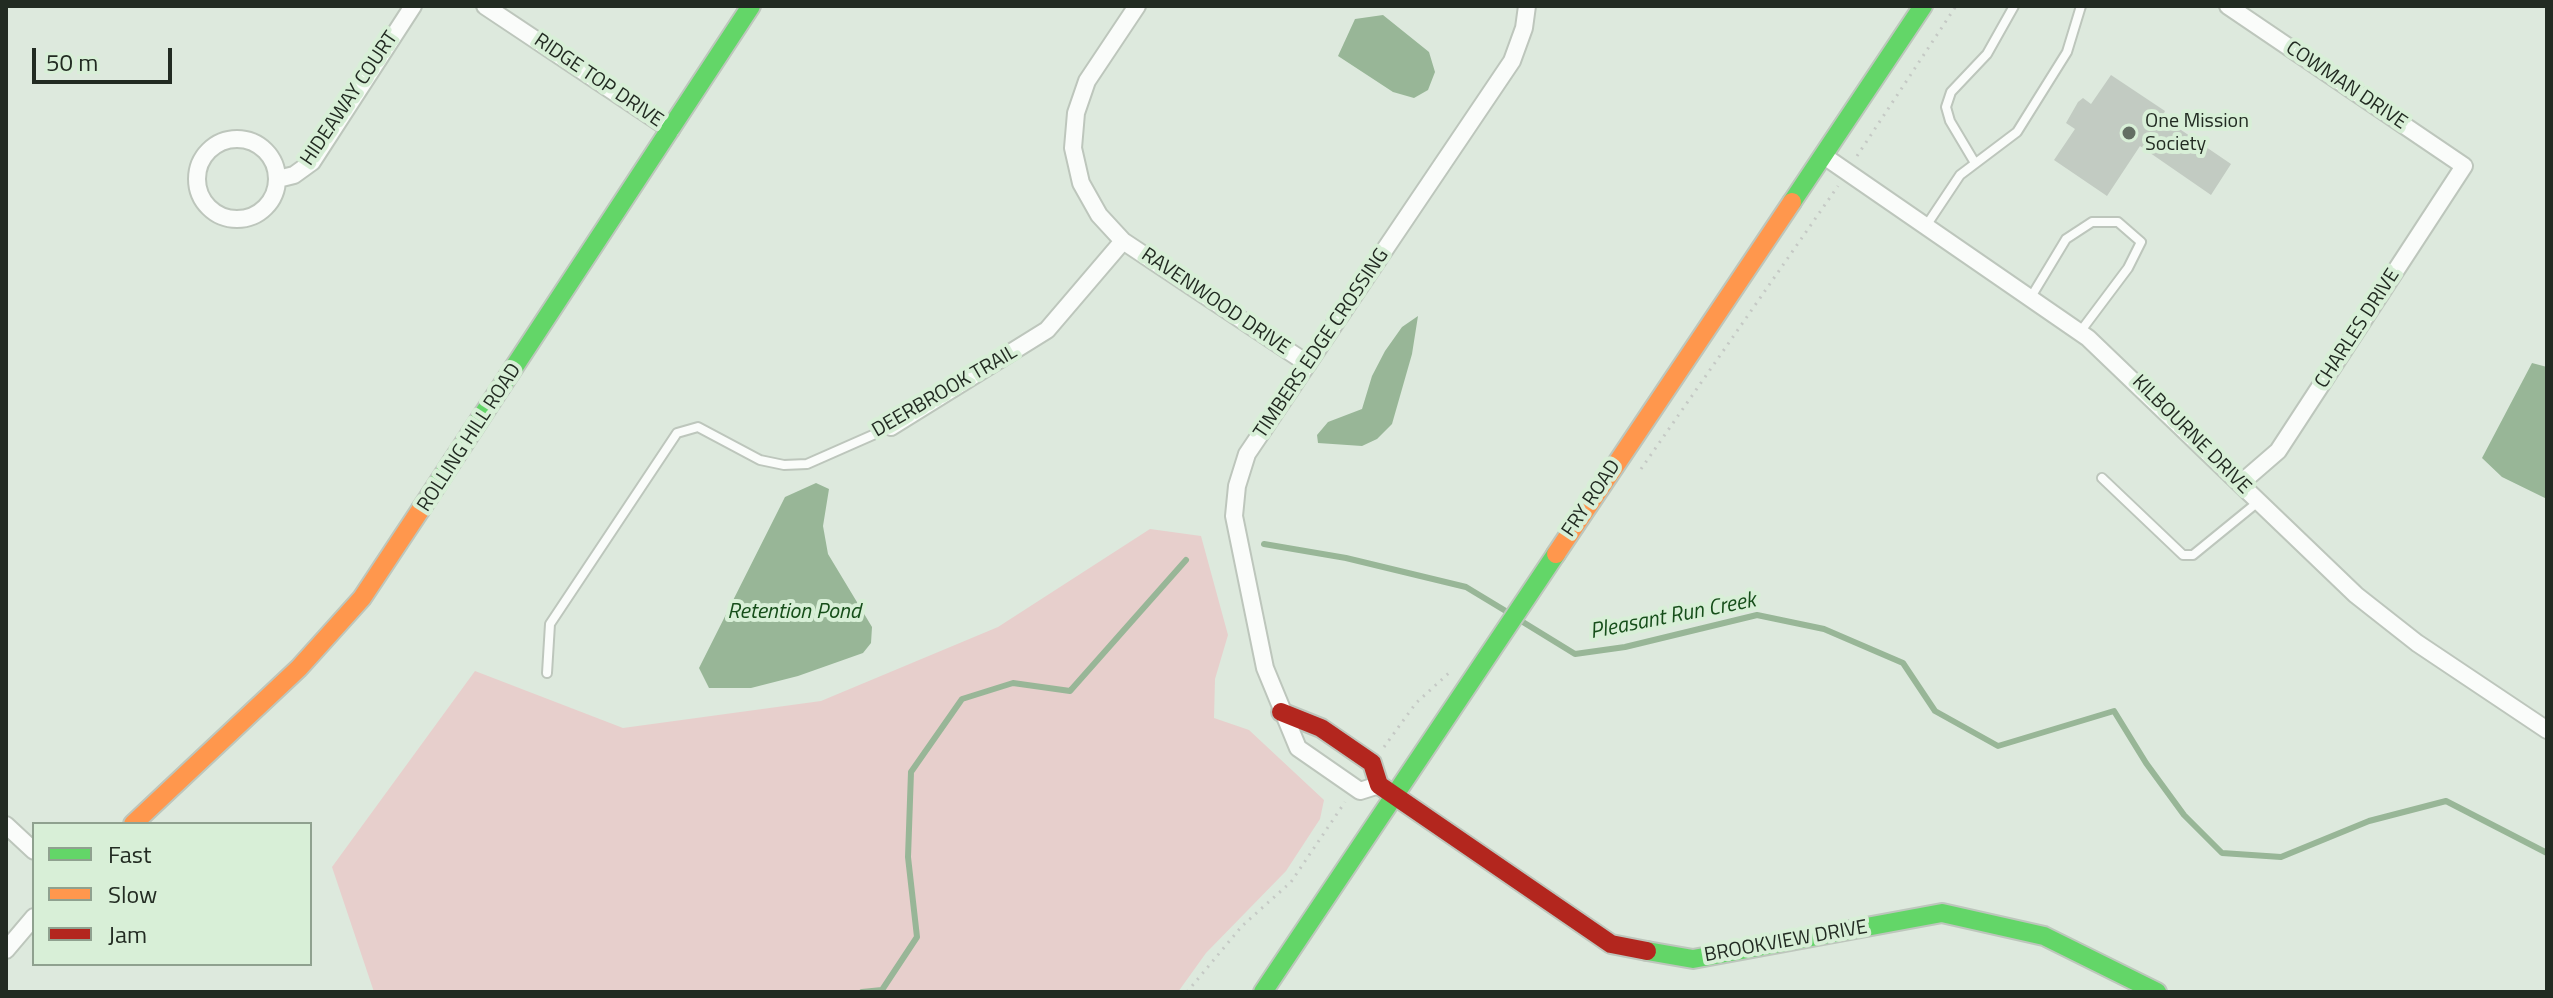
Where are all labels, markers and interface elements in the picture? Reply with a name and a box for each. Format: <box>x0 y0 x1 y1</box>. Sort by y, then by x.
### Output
street label: HIDEAWAY COURT <box>296 27 404 171</box>
street label: RIDGE TOP DRIVE <box>529 29 667 133</box>
scale bar <box>36 32 176 82</box>
street label: COWMAN DRIVE <box>2281 37 2411 135</box>
text: 50 m <box>46 44 98 80</box>
place label: One Mission Society <box>2145 110 2249 157</box>
marker: One Mission Society <box>2120 124 2138 142</box>
street label: RAVENWOOD DRIVE <box>1136 243 1294 361</box>
street label: TIMBERS EDGE CROSSING <box>1249 245 1395 443</box>
street label: CHARLES DRIVE <box>2311 265 2405 393</box>
street label: DEERBROOK TRAIL <box>868 341 1022 443</box>
street label: ROLLING HILL ROAD <box>413 359 527 517</box>
street label: KILBOURNE DRIVE <box>2127 371 2255 499</box>
street label: FRY ROAD <box>1558 456 1626 542</box>
water label: Pleasant Run Creek <box>1588 588 1758 646</box>
water label: Retention Pond <box>727 600 861 626</box>
legend <box>32 822 312 966</box>
text: Fast <box>108 836 151 872</box>
text: Slow <box>108 876 157 912</box>
text: Jam <box>108 916 147 952</box>
street label: BROOKVIEW DRIVE <box>1703 916 1869 968</box>

